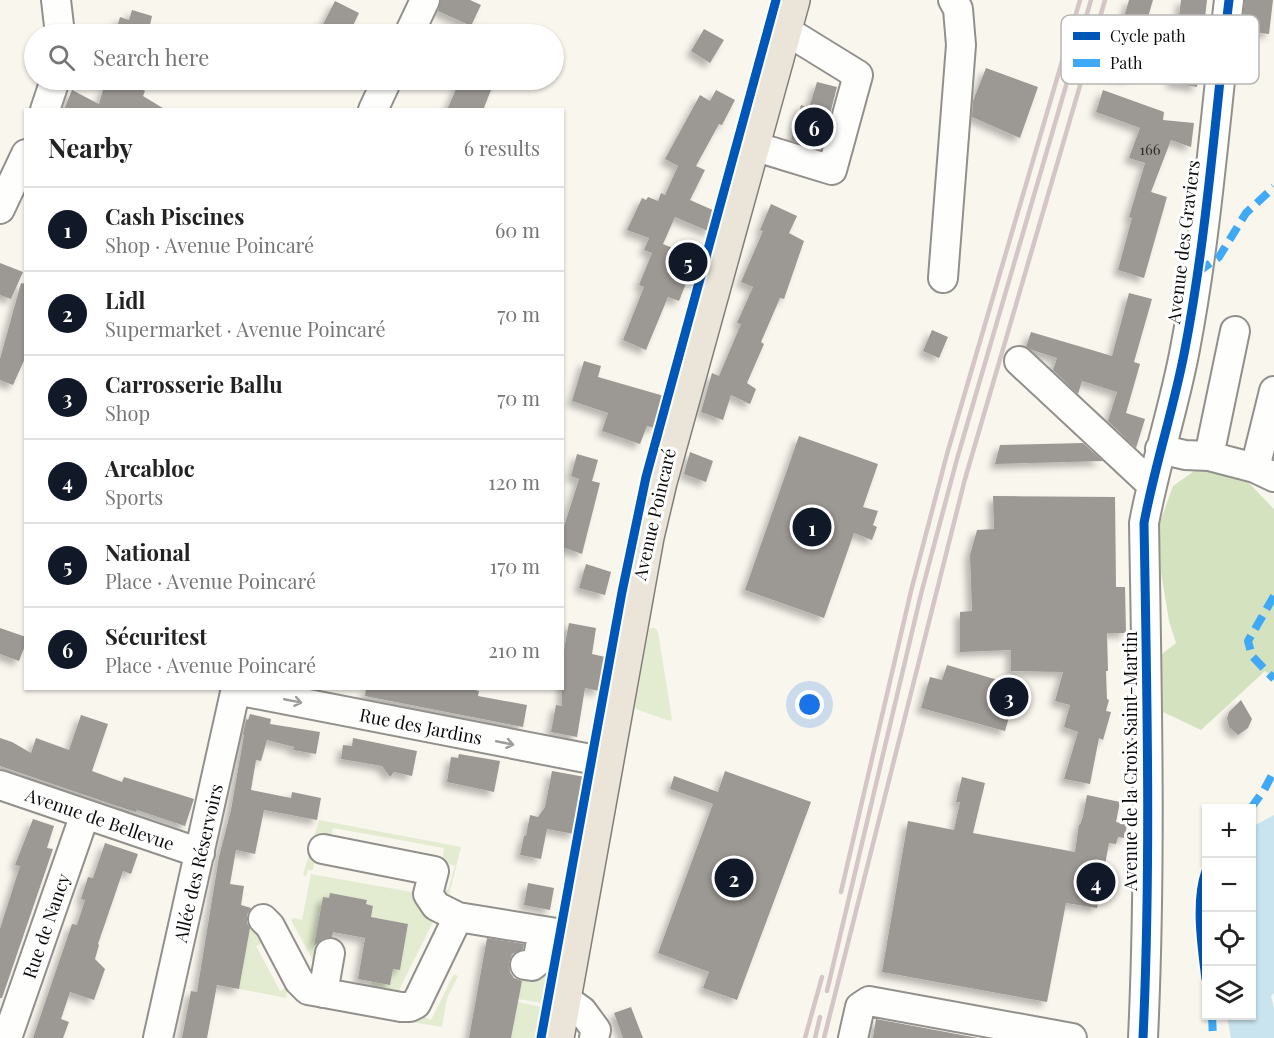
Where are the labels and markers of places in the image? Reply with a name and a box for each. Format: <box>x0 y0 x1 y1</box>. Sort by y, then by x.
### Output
pin: 6 <box>794 104 834 150</box>
pin: 5 <box>668 240 708 284</box>
pin: 1 <box>792 504 832 550</box>
pin: 3 <box>990 674 1028 720</box>
pin: 2 <box>714 856 754 900</box>
pin: 4 <box>1076 860 1116 904</box>

